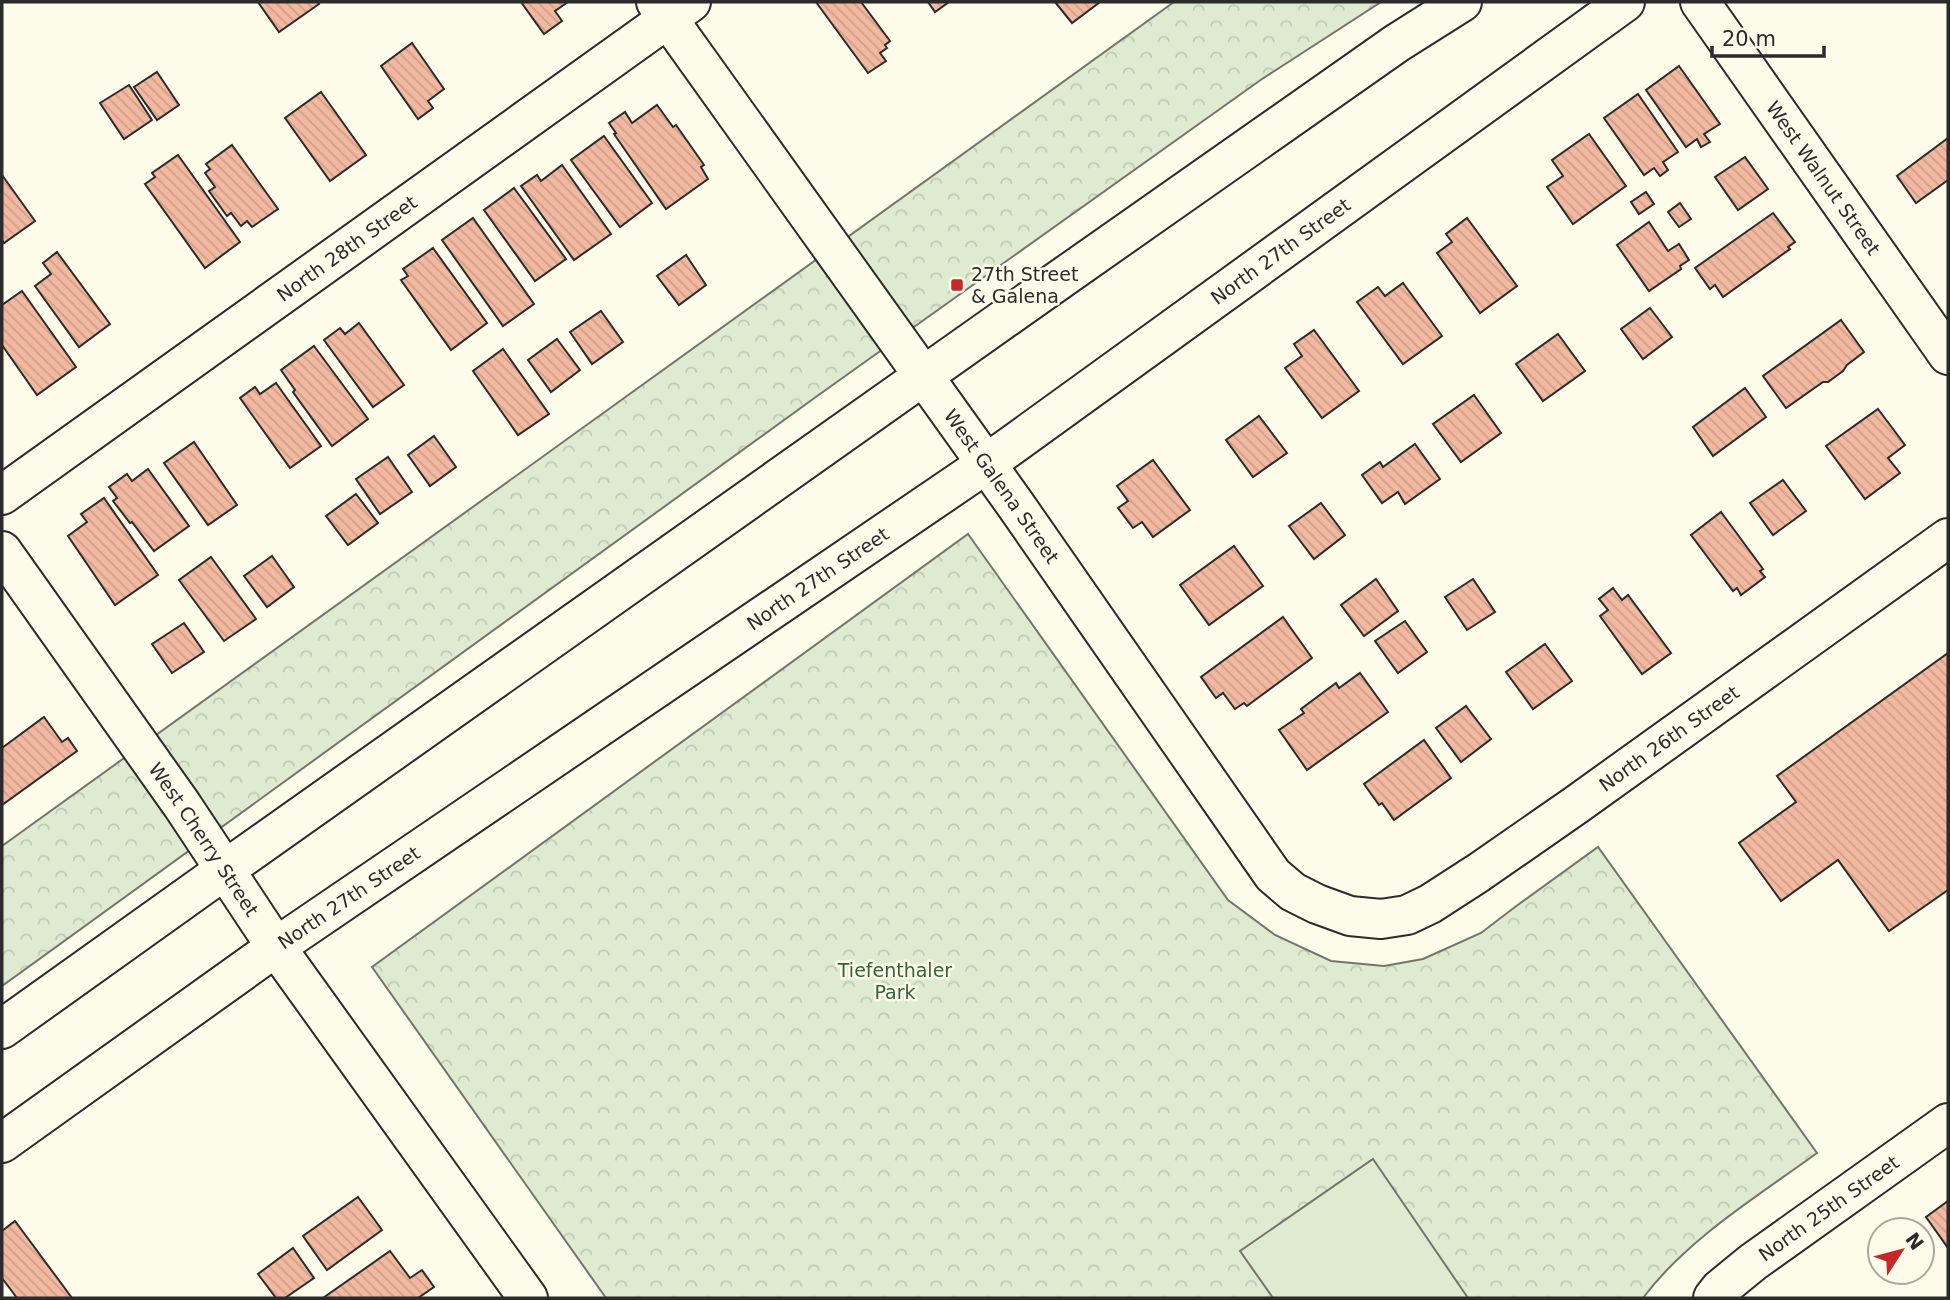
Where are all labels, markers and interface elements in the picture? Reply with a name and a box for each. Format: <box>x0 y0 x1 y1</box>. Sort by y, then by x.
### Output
scale bar <box>1712 14 1824 58</box>
text: 20 m <box>1722 27 1776 51</box>
street label: West Walnut Street <box>1762 97 1885 259</box>
street label: North 28th Street <box>273 191 421 306</box>
street label: North 27th Street <box>1206 193 1354 309</box>
place label: 27th Street & Galena <box>971 263 1078 307</box>
marker: 27th Street & Galena <box>949 277 965 293</box>
street label: West Galena Street <box>940 405 1064 567</box>
street label: North 27th Street <box>743 523 893 635</box>
street label: North 26th Street <box>1595 681 1743 796</box>
street label: West Cherry Street <box>144 758 263 920</box>
street label: North 27th Street <box>274 841 424 953</box>
park label: Tiefenthaler Park <box>837 959 952 1003</box>
street label: North 25th Street <box>1754 1151 1903 1265</box>
north arrow <box>1866 1216 1936 1286</box>
text: N <box>1901 1228 1928 1254</box>

